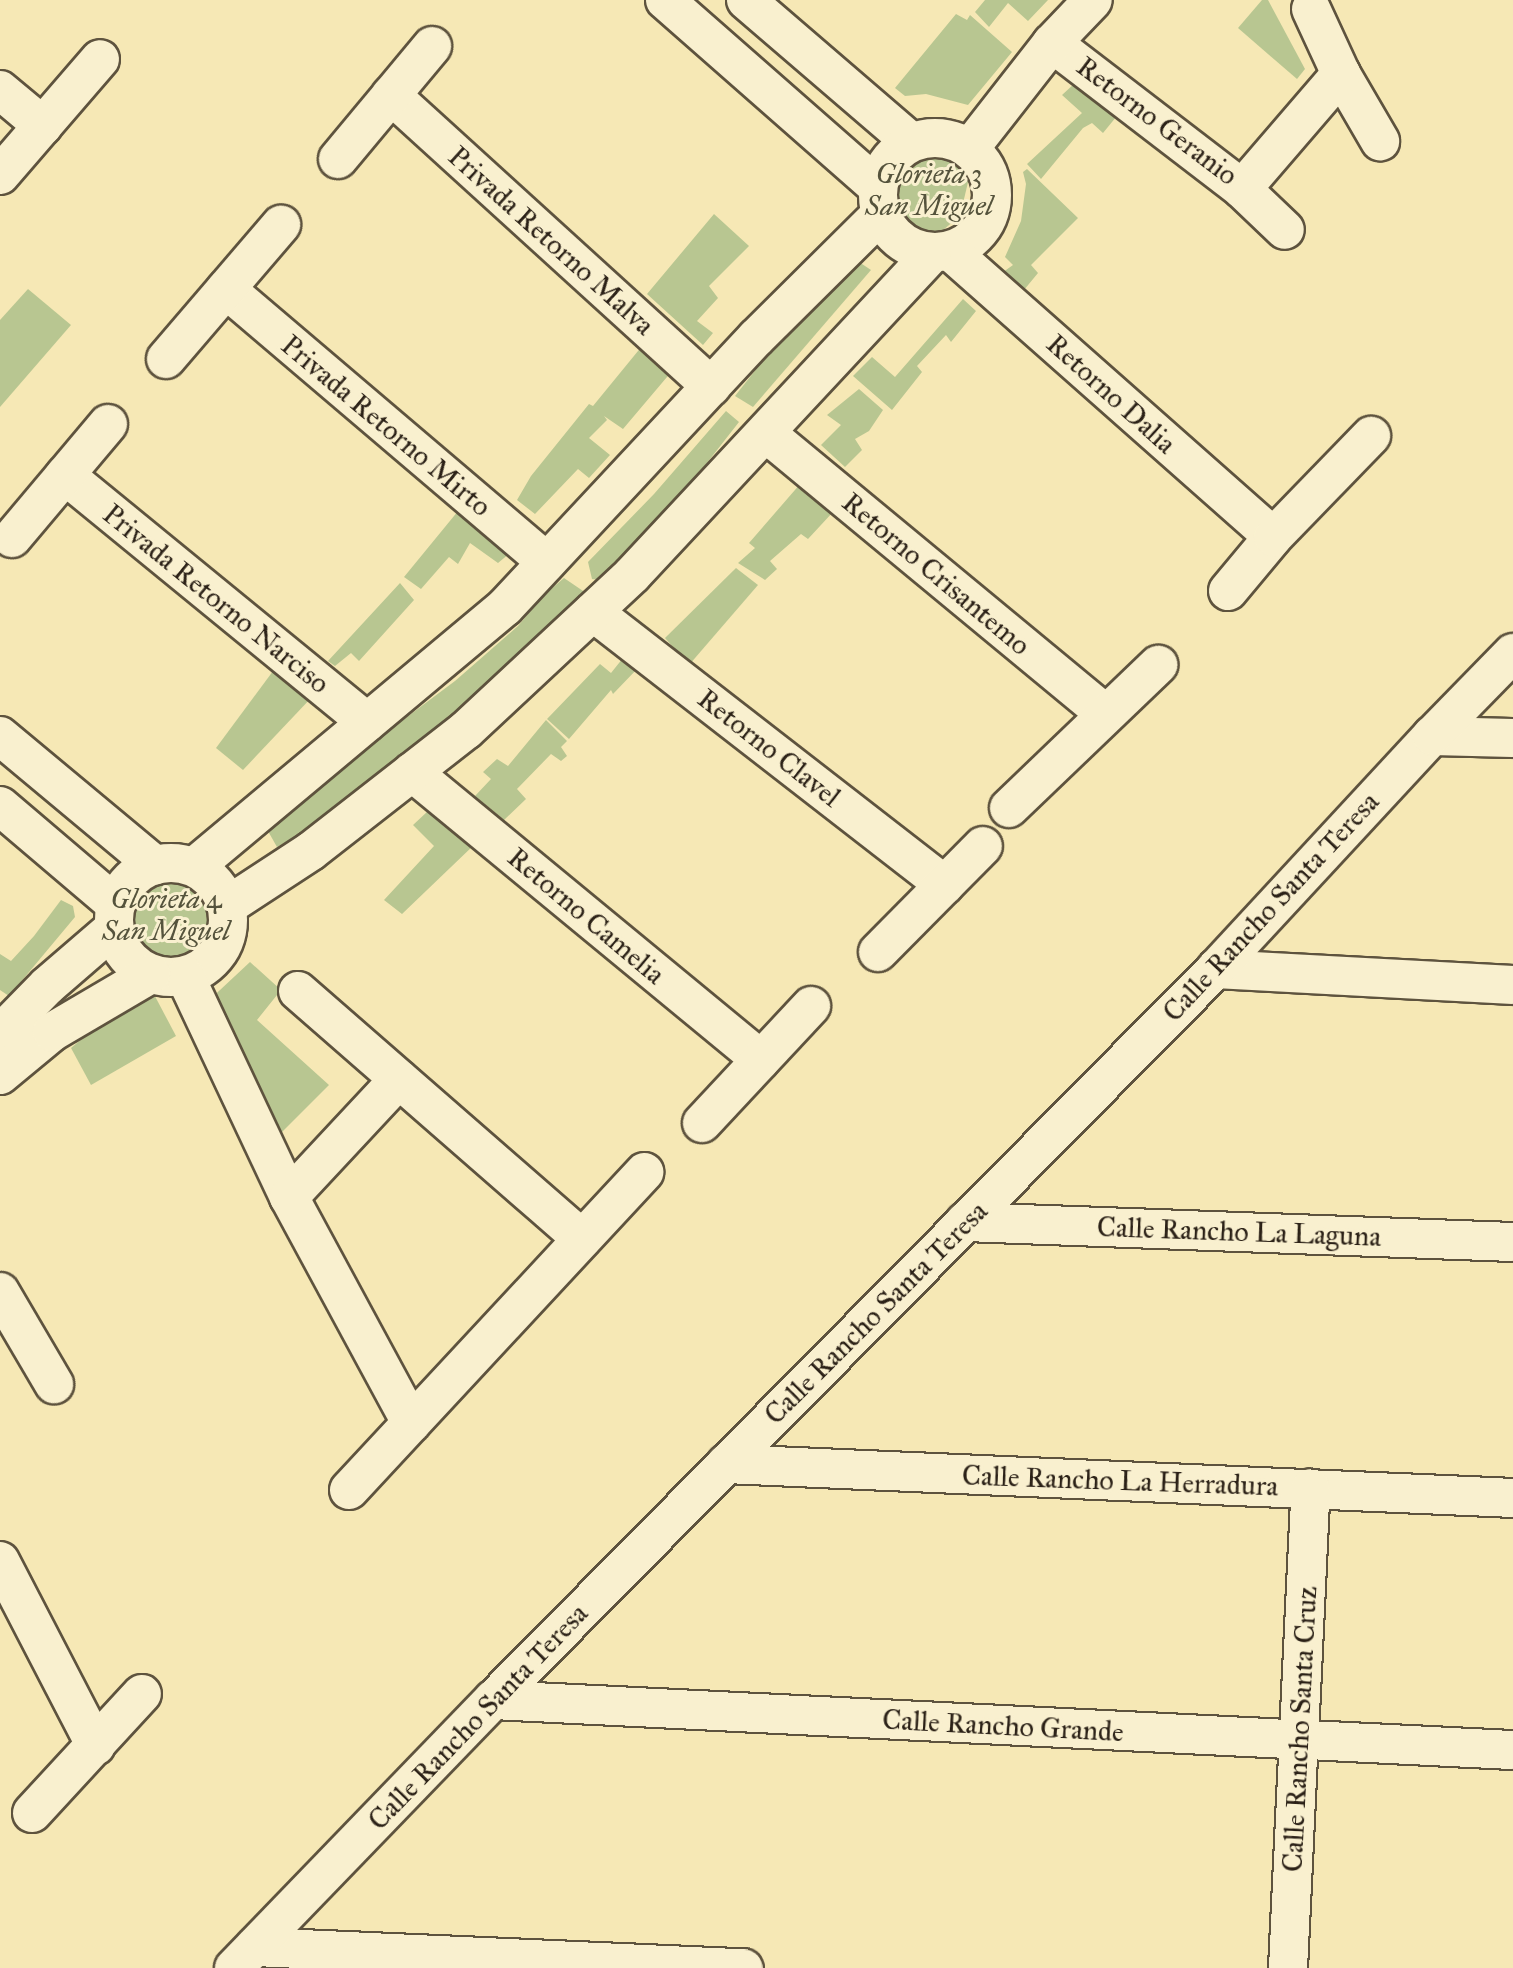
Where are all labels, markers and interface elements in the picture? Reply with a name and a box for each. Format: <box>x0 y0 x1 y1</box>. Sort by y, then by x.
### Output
street label: Retorno Geranio <box>1070 50 1244 192</box>
street label: Privada Retorno Malva <box>441 140 661 342</box>
park label: Glorieta 3 San Miguel <box>865 157 993 223</box>
street label: Retorno Dalia <box>1039 327 1183 461</box>
street label: Privada Retorno Mirto <box>274 328 498 524</box>
street label: Retorno Crisantemo <box>835 486 1037 662</box>
street label: Privada Retorno Narciso <box>96 497 336 701</box>
street label: Retorno Clavel <box>691 682 847 814</box>
street label: Calle Rancho Santa Teresa <box>1156 785 1386 1029</box>
street label: Retorno Camelia <box>501 841 671 991</box>
park label: Glorieta 4 San Miguel <box>102 882 230 948</box>
street label: Calle Rancho Santa Teresa <box>758 1195 994 1431</box>
street label: Calle Rancho La Laguna <box>1096 1210 1382 1254</box>
street label: Calle Rancho La Herradura <box>961 1459 1279 1503</box>
street label: Calle Rancho Santa Cruz <box>1276 1585 1324 1873</box>
street label: Calle Rancho Santa Teresa <box>361 1597 595 1837</box>
street label: Calle Rancho Grande <box>881 1703 1125 1749</box>

